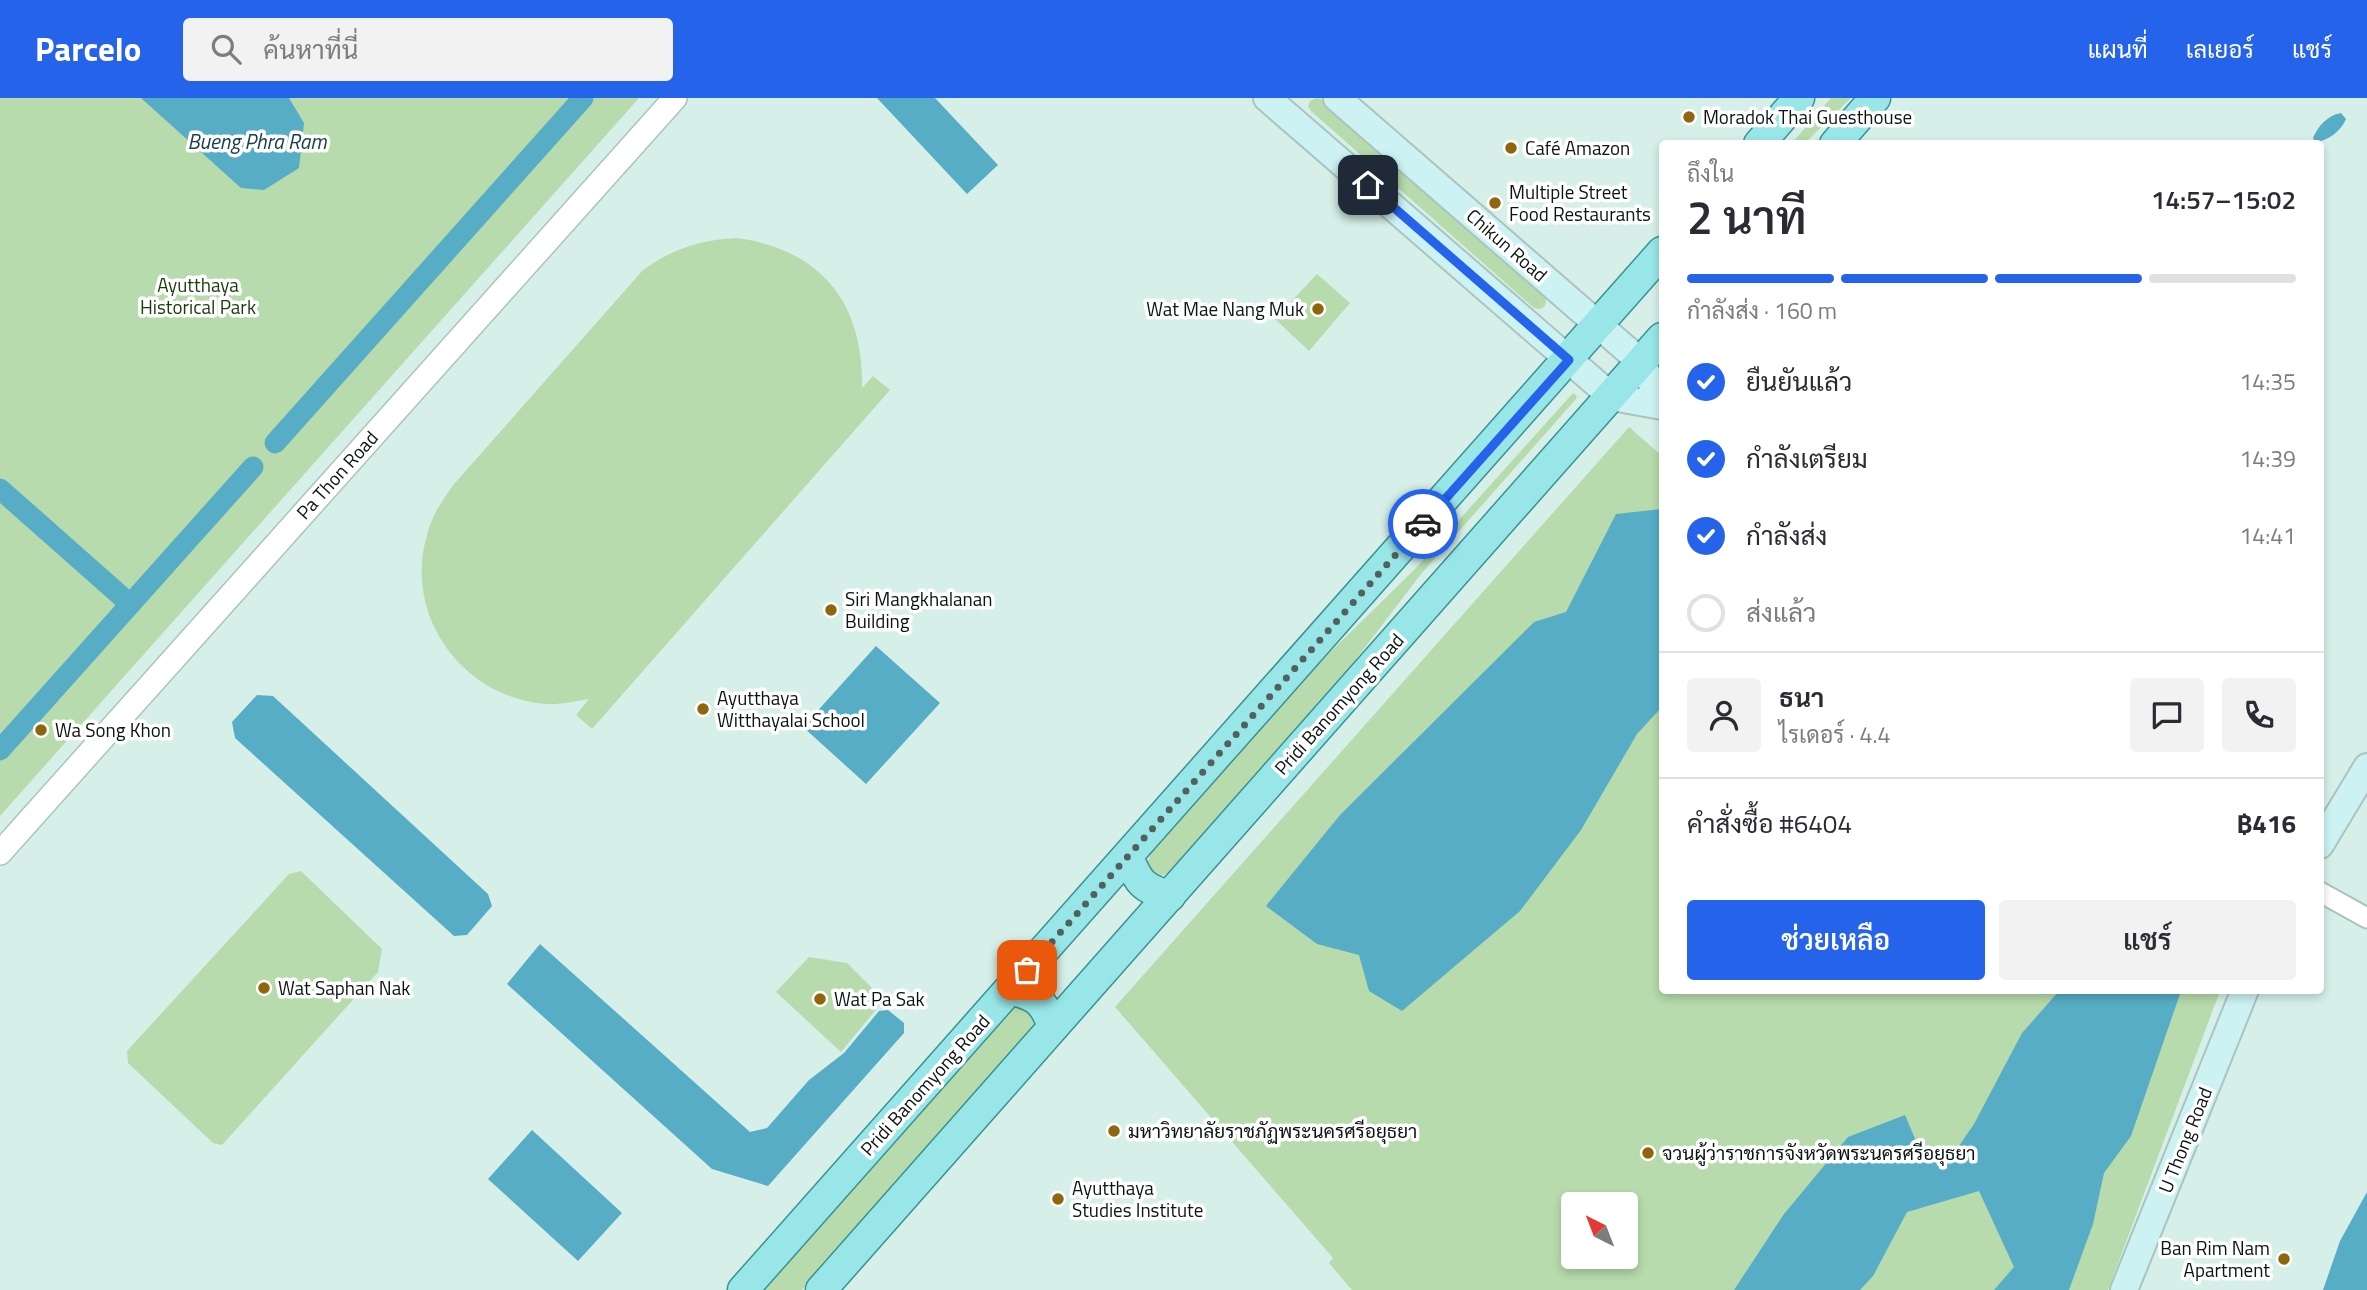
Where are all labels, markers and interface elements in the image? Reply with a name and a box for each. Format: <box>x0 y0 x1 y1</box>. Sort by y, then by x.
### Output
search box <box>183 18 673 81</box>
text: Parcelo <box>35 24 141 74</box>
icon: search <box>207 30 245 68</box>
text: ค้นหาที่นี่ <box>263 30 358 69</box>
text: แผนที่ <box>2088 31 2148 67</box>
text: เลเยอร์ <box>2186 31 2254 67</box>
text: แชร์ <box>2292 31 2332 67</box>
place label: Moradok Thai Guesthouse <box>1703 102 1912 131</box>
marker: Moradok Thai Guesthouse <box>1681 109 1697 125</box>
water label: Bueng Phra Ram <box>187 125 327 157</box>
place label: Café Amazon <box>1525 133 1630 162</box>
marker: Café Amazon <box>1503 140 1519 156</box>
pin <box>1338 155 1398 215</box>
text: ถึงใน <box>1687 156 1734 191</box>
icon: home <box>1349 166 1387 204</box>
place label: Multiple Street Food Restaurants <box>1509 177 1651 228</box>
text: 14:57–15:02 <box>2151 180 2296 219</box>
text: 2 นาที <box>1687 182 1807 252</box>
marker: Multiple Street Food Restaurants <box>1487 195 1503 211</box>
street label: Chikun Road <box>1460 201 1554 288</box>
park label: Ayutthaya Historical Park <box>140 270 256 321</box>
text: กำลังส่ง · 160 m <box>1687 293 1837 328</box>
place label: Wat Mae Nang Muk <box>1146 294 1304 323</box>
marker: Wat Mae Nang Muk <box>1310 301 1326 317</box>
text: ยืนยันแล้ว <box>1746 362 1852 401</box>
icon: check <box>1687 363 1725 401</box>
text: 14:35 <box>2239 364 2296 399</box>
street label: Pa Thon Road <box>289 424 384 525</box>
text: กำลังเตรียม <box>1746 439 1868 478</box>
icon: check <box>1687 440 1725 478</box>
text: 14:39 <box>2239 441 2296 476</box>
courier <box>1388 489 1458 559</box>
icon: car <box>1404 505 1442 543</box>
text: กำลังส่ง <box>1746 516 1827 555</box>
icon: check <box>1687 517 1725 555</box>
text: 14:41 <box>2239 518 2296 553</box>
place label: Siri Mangkhalanan Building <box>845 584 992 635</box>
text: ส่งแล้ว <box>1746 593 1816 632</box>
marker: Siri Mangkhalanan Building <box>823 602 839 618</box>
street label: Pridi Banomyong Road <box>1267 626 1410 781</box>
button: person <box>1687 678 1761 752</box>
text: ธนา <box>1779 678 1824 717</box>
button: chat <box>2130 678 2204 752</box>
button: phone <box>2222 678 2296 752</box>
place label: Ayutthaya Witthayalai School <box>717 683 865 734</box>
marker: Ayutthaya Witthayalai School <box>695 701 711 717</box>
place label: Wa Song Khon <box>55 715 171 744</box>
text: ไรเดอร์ · 4.4 <box>1779 717 1890 752</box>
marker: Wa Song Khon <box>33 722 49 738</box>
text: คำสั่งซื้อ #6404 <box>1687 804 1852 843</box>
text: ฿416 <box>2237 804 2296 843</box>
button: ช่วยเหลือ <box>1687 900 1985 980</box>
button: แชร์ <box>1999 900 2296 980</box>
pin <box>997 940 1057 1000</box>
icon: bag <box>1008 951 1046 989</box>
place label: Wat Saphan Nak <box>278 973 410 1002</box>
marker: Wat Saphan Nak <box>256 980 272 996</box>
place label: Wat Pa Sak <box>834 984 925 1013</box>
marker: Wat Pa Sak <box>812 991 828 1007</box>
street label: Pridi Banomyong Road <box>853 1007 996 1162</box>
street label: U Thong Road <box>2150 1082 2219 1197</box>
place label: มหาวิทยาลัยราชภัฏพระนครศรีอยุธยา <box>1128 1116 1417 1145</box>
marker: มหาวิทยาลัยราชภัฏพระนครศรีอยุธยา <box>1106 1123 1122 1139</box>
place label: จวนผู้ว่าราชการจังหวัดพระนครศรีอยุธยา <box>1662 1138 1976 1167</box>
marker: จวนผู้ว่าราชการจังหวัดพระนครศรีอยุธยา <box>1640 1145 1656 1161</box>
place label: Ayutthaya Studies Institute <box>1072 1173 1203 1224</box>
marker: Ayutthaya Studies Institute <box>1050 1191 1066 1207</box>
north arrow <box>1561 1192 1638 1269</box>
map controls <box>1561 1192 1638 1269</box>
place label: Ban Rim Nam Apartment <box>2160 1233 2270 1284</box>
marker: Ban Rim Nam Apartment <box>2276 1251 2292 1267</box>

